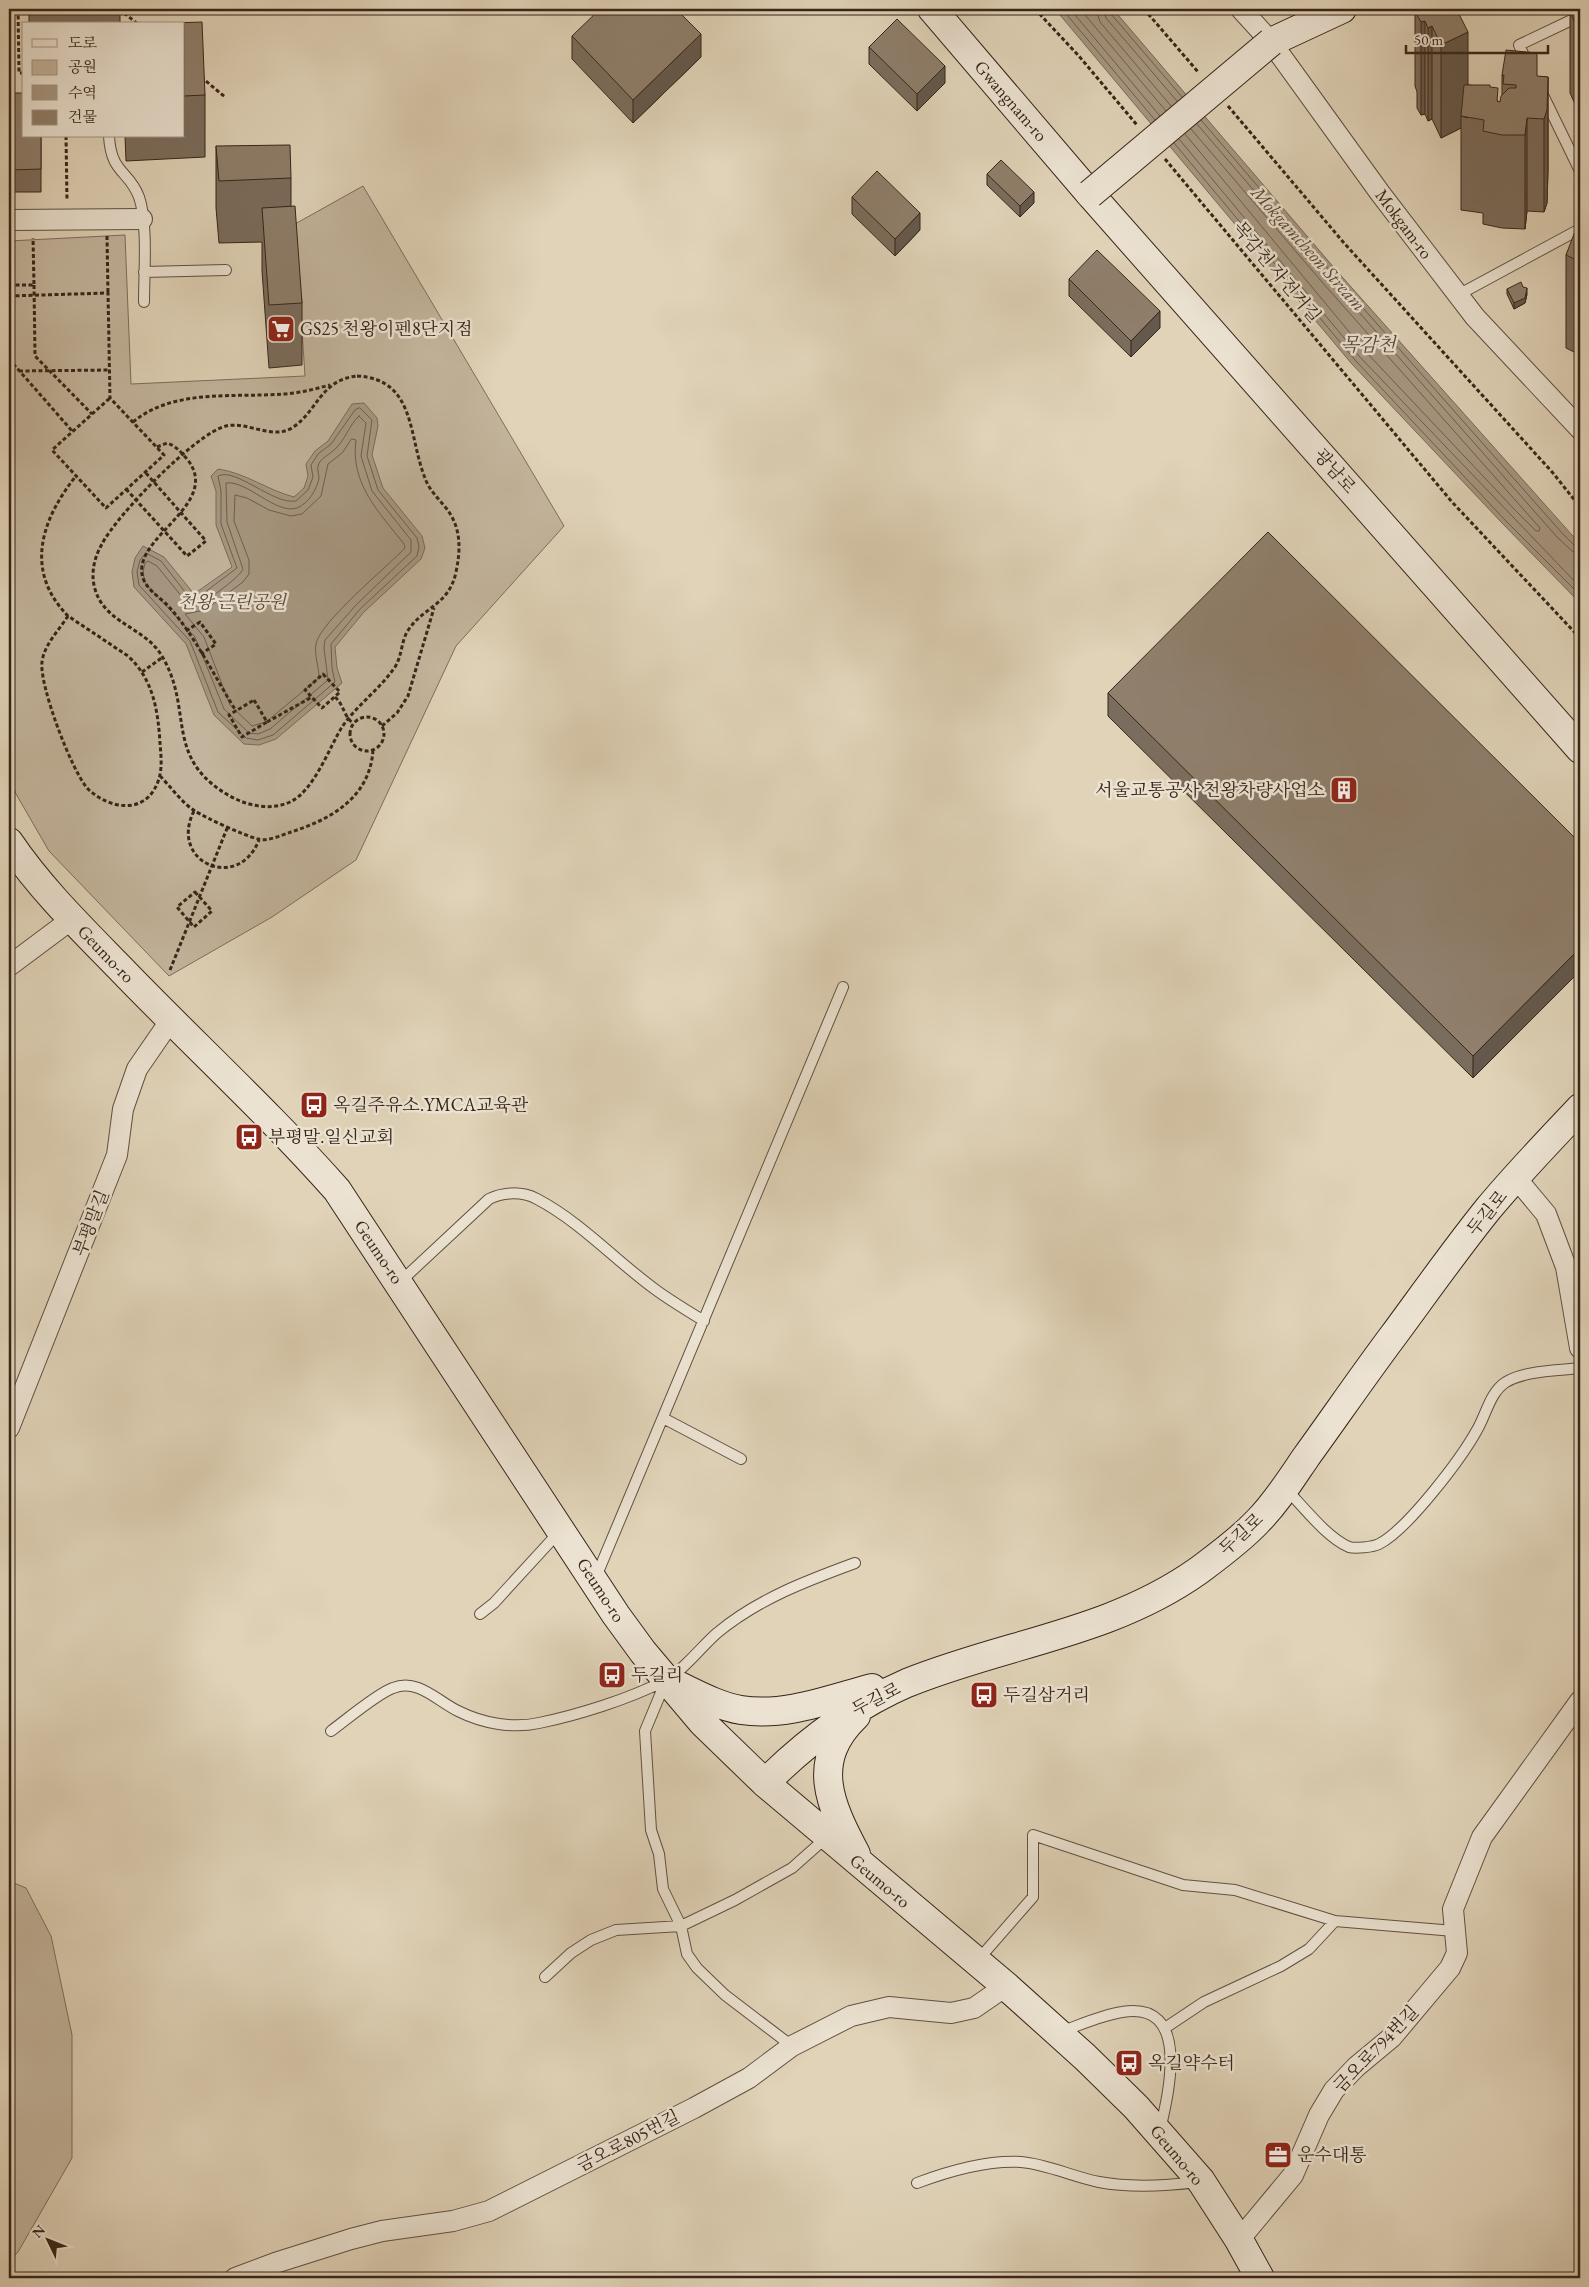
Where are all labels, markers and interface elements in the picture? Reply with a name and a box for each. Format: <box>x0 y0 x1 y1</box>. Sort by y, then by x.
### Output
legend <box>22 22 185 138</box>
scale bar <box>1406 22 1549 54</box>
text: 50 m <box>1414 30 1443 49</box>
text: 도로 <box>68 33 97 52</box>
street label: Gwangnam-ro <box>970 55 1053 146</box>
text: 공원 <box>68 57 97 76</box>
text: 수역 <box>68 83 97 102</box>
text: 건물 <box>68 107 97 126</box>
water label: Mokgamcheon Stream <box>1245 180 1372 316</box>
street label: Mokgam-ro <box>1371 184 1438 263</box>
street label: 목감천 자전거길 <box>1228 216 1326 327</box>
supermarket icon: GS25 천왕이펜8단지점 <box>266 314 296 344</box>
place label: GS25 천왕이펜8단지점 <box>300 317 473 340</box>
water label: 목감천 <box>1340 332 1397 357</box>
street label: 광남로 <box>1310 443 1361 498</box>
park label: 천왕 근린공원 <box>178 590 288 613</box>
building icon: 서울교통공사 천왕차량사업소 <box>1329 775 1359 805</box>
place label: 서울교통공사 천왕차량사업소 <box>1095 778 1325 801</box>
street label: Geumo-ro <box>73 920 140 988</box>
bus stop icon: 옥길주유소.YMCA교육관 <box>299 1090 329 1120</box>
place label: 옥길주유소.YMCA교육관 <box>333 1093 529 1116</box>
bus stop icon: 부평말.일신교회 <box>234 1122 264 1152</box>
place label: 부평말.일신교회 <box>268 1125 394 1148</box>
street label: 두길로 <box>1461 1185 1512 1240</box>
street label: 부평말길 <box>67 1186 114 1259</box>
street label: Geumo-ro <box>350 1215 409 1288</box>
street label: 두길로 <box>1214 1507 1268 1560</box>
street label: Geumo-ro <box>572 1553 631 1626</box>
bus stop icon: 두길리 <box>597 1660 627 1690</box>
place label: 두길리 <box>631 1663 683 1686</box>
street label: 두길로 <box>847 1676 904 1721</box>
bus stop icon: 두길삼거리 <box>969 1680 999 1710</box>
place label: 두길삼거리 <box>1003 1683 1090 1706</box>
street label: Geumo-ro <box>845 1849 916 1913</box>
street label: 금오로794번길 <box>1328 2000 1423 2097</box>
bus stop icon: 옥길약수터 <box>1114 2048 1144 2078</box>
place label: 옥길약수터 <box>1148 2051 1235 2074</box>
street label: 금오로805번길 <box>572 2105 683 2176</box>
street label: Geumo-ro <box>1145 2120 1210 2190</box>
office icon: 운수대통 <box>1263 2140 1293 2170</box>
place label: 운수대통 <box>1297 2143 1367 2166</box>
north arrow <box>22 2214 72 2264</box>
text: N <box>28 2220 49 2241</box>

